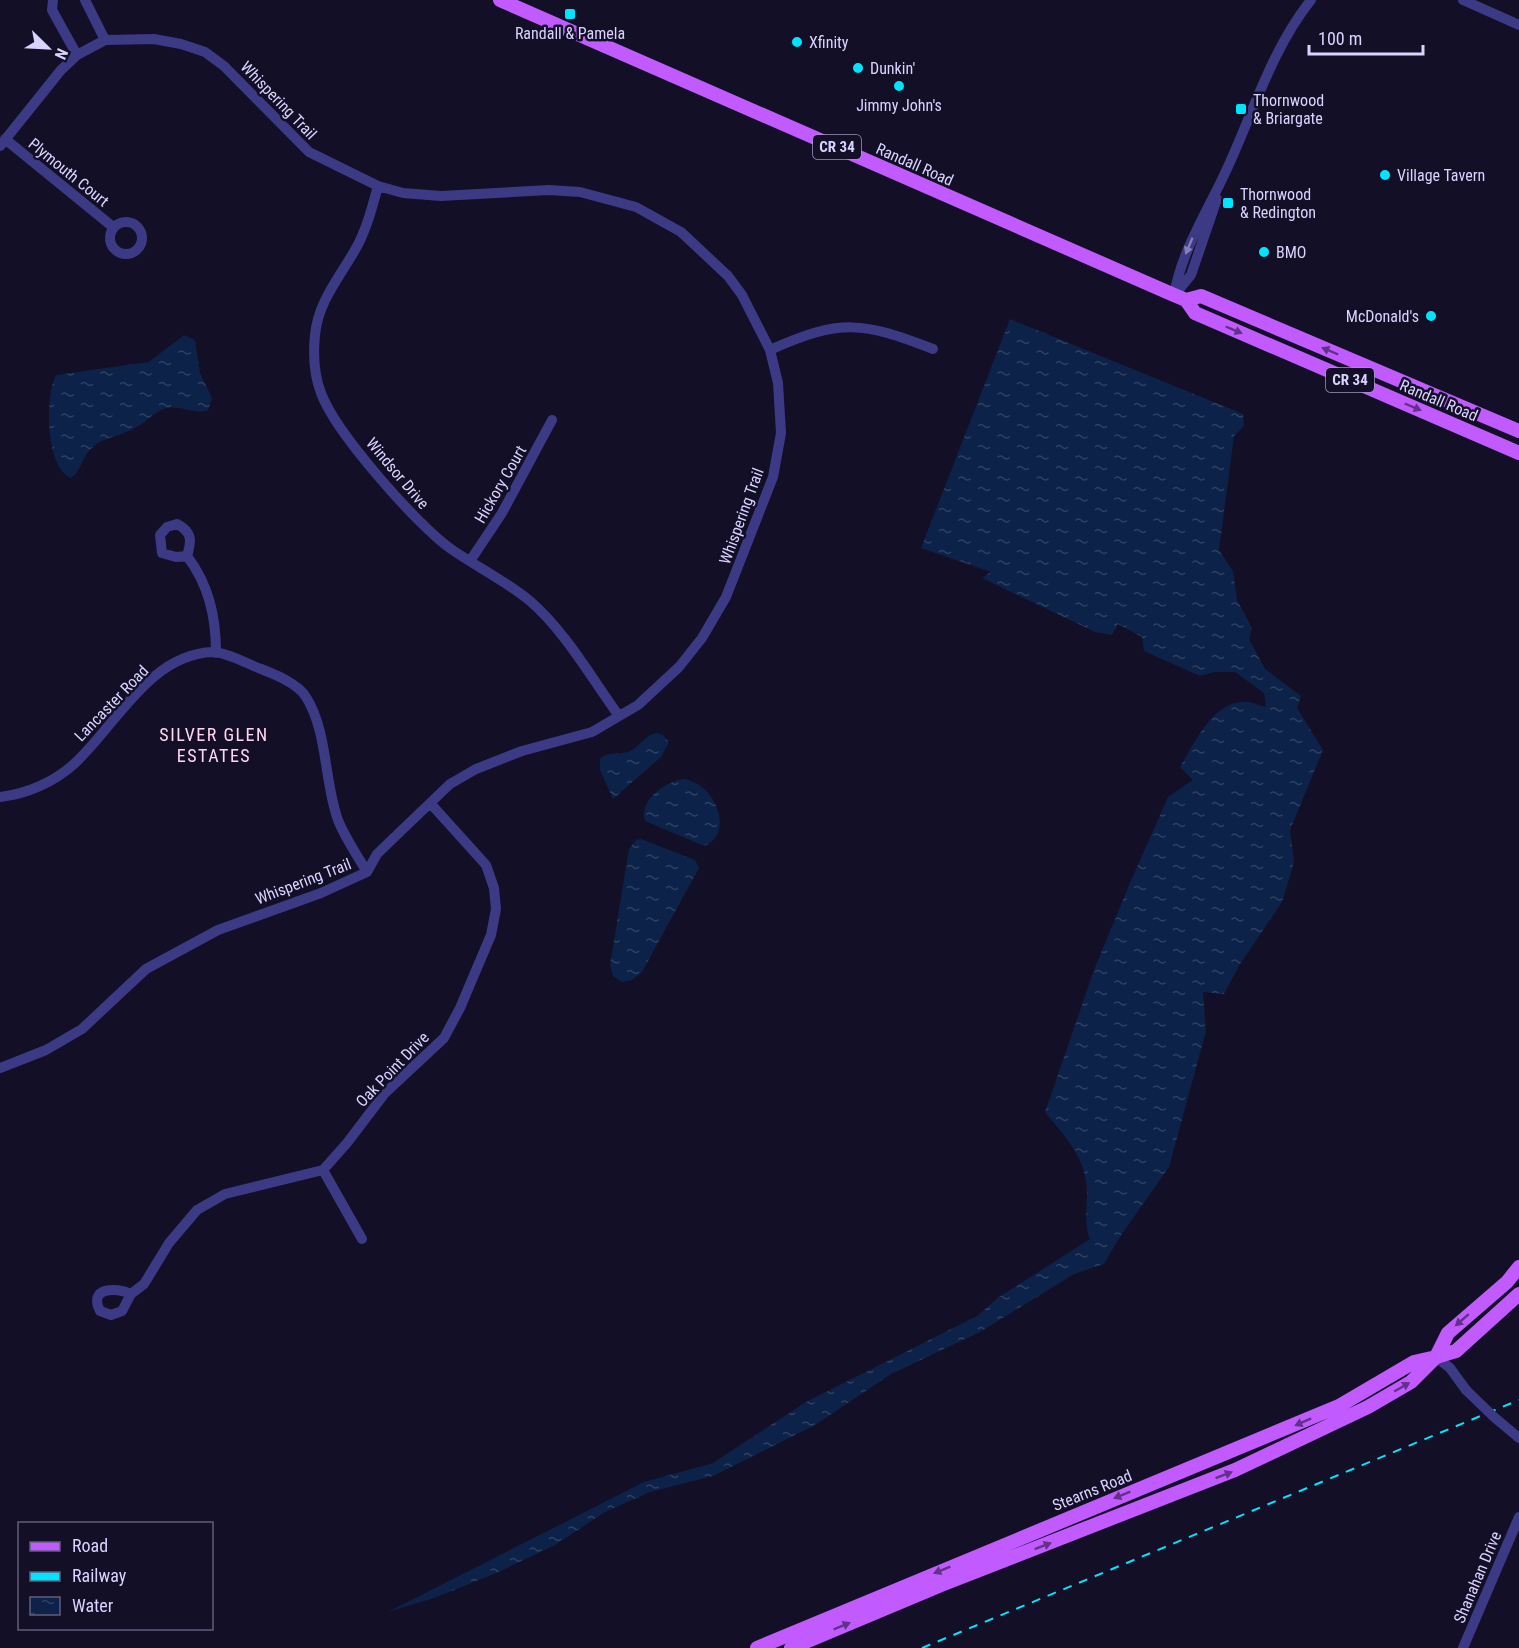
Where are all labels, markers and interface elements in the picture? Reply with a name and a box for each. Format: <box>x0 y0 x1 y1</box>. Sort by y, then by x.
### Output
marker: Randall & Pamela <box>563 7 577 21</box>
north arrow <box>18 18 78 78</box>
scale bar <box>1309 18 1423 56</box>
place label: Randall & Pamela <box>515 24 625 43</box>
text: 100 m <box>1318 28 1362 49</box>
place label: Xfinity <box>809 33 849 52</box>
marker: Xfinity <box>790 35 804 49</box>
text: N <box>51 46 72 62</box>
street label: Whispering Trail <box>237 57 321 143</box>
place label: Dunkin' <box>870 59 915 78</box>
marker: Dunkin' <box>851 61 865 75</box>
marker: Jimmy John's <box>892 79 906 93</box>
place label: Thornwood & Briargate <box>1253 91 1324 128</box>
place label: Jimmy John's <box>856 96 942 115</box>
marker: Thornwood & Briargate <box>1234 102 1248 116</box>
street label: Plymouth Court <box>25 134 113 211</box>
road number: CR 34 <box>813 135 861 159</box>
street label: Randall Road <box>873 139 956 190</box>
place label: Village Tavern <box>1397 166 1485 185</box>
marker: Village Tavern <box>1378 168 1392 182</box>
place label: Thornwood & Redington <box>1240 185 1316 222</box>
marker: Thornwood & Redington <box>1221 196 1235 210</box>
one-way arrow <box>1184 238 1194 256</box>
place label: BMO <box>1276 243 1306 262</box>
marker: BMO <box>1257 245 1271 259</box>
place label: McDonald's <box>1346 307 1419 326</box>
marker: McDonald's <box>1424 309 1438 323</box>
one-way arrow <box>1225 326 1243 335</box>
one-way arrow <box>1321 346 1338 355</box>
road number: CR 34 <box>1326 368 1374 392</box>
street label: Randall Road <box>1397 376 1481 425</box>
one-way arrow <box>1404 403 1422 412</box>
street label: Windsor Drive <box>362 434 433 513</box>
street label: Hickory Court <box>471 442 530 526</box>
street label: Whispering Trail <box>715 465 768 567</box>
street label: Lancaster Road <box>70 661 152 745</box>
district label: SILVER GLEN ESTATES <box>159 724 269 766</box>
street label: Whispering Trail <box>253 854 354 908</box>
street label: Oak Point Drive <box>352 1028 433 1111</box>
one-way arrow <box>1455 1313 1470 1326</box>
one-way arrow <box>1394 1382 1410 1393</box>
one-way arrow <box>1294 1417 1312 1427</box>
street label: Stearns Road <box>1050 1466 1135 1515</box>
one-way arrow <box>1215 1469 1233 1479</box>
one-way arrow <box>1113 1490 1131 1500</box>
legend <box>18 1522 213 1630</box>
street label: Shanahan Drive <box>1450 1528 1505 1626</box>
text: Road <box>72 1535 108 1556</box>
one-way arrow <box>1034 1540 1052 1550</box>
text: Railway <box>72 1565 127 1586</box>
one-way arrow <box>933 1566 951 1575</box>
text: Water <box>72 1595 114 1616</box>
one-way arrow <box>833 1621 851 1630</box>

